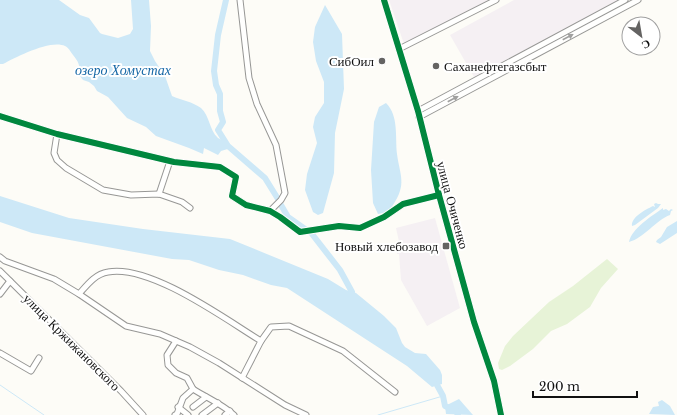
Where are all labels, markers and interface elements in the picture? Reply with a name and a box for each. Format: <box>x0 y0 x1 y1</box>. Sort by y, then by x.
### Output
north arrow <box>621 16 661 56</box>
one-way arrow <box>562 34 573 41</box>
text: С <box>639 37 653 53</box>
place label: СибОил <box>329 53 375 70</box>
marker: СибОил <box>377 56 387 66</box>
place label: Саханефтегазсбыт <box>444 58 547 75</box>
water label: озеро Хомустах <box>75 61 172 79</box>
marker: Саханефтегазсбыт <box>431 61 441 71</box>
one-way arrow <box>447 95 459 102</box>
street label: улица Очиченко <box>433 159 472 251</box>
place label: Новый хлебозавод <box>335 238 438 255</box>
marker: Новый хлебозавод <box>441 241 451 251</box>
street label: улица Кржижановского <box>19 290 124 395</box>
scale bar <box>533 373 637 399</box>
text: 200 m <box>539 379 580 394</box>

